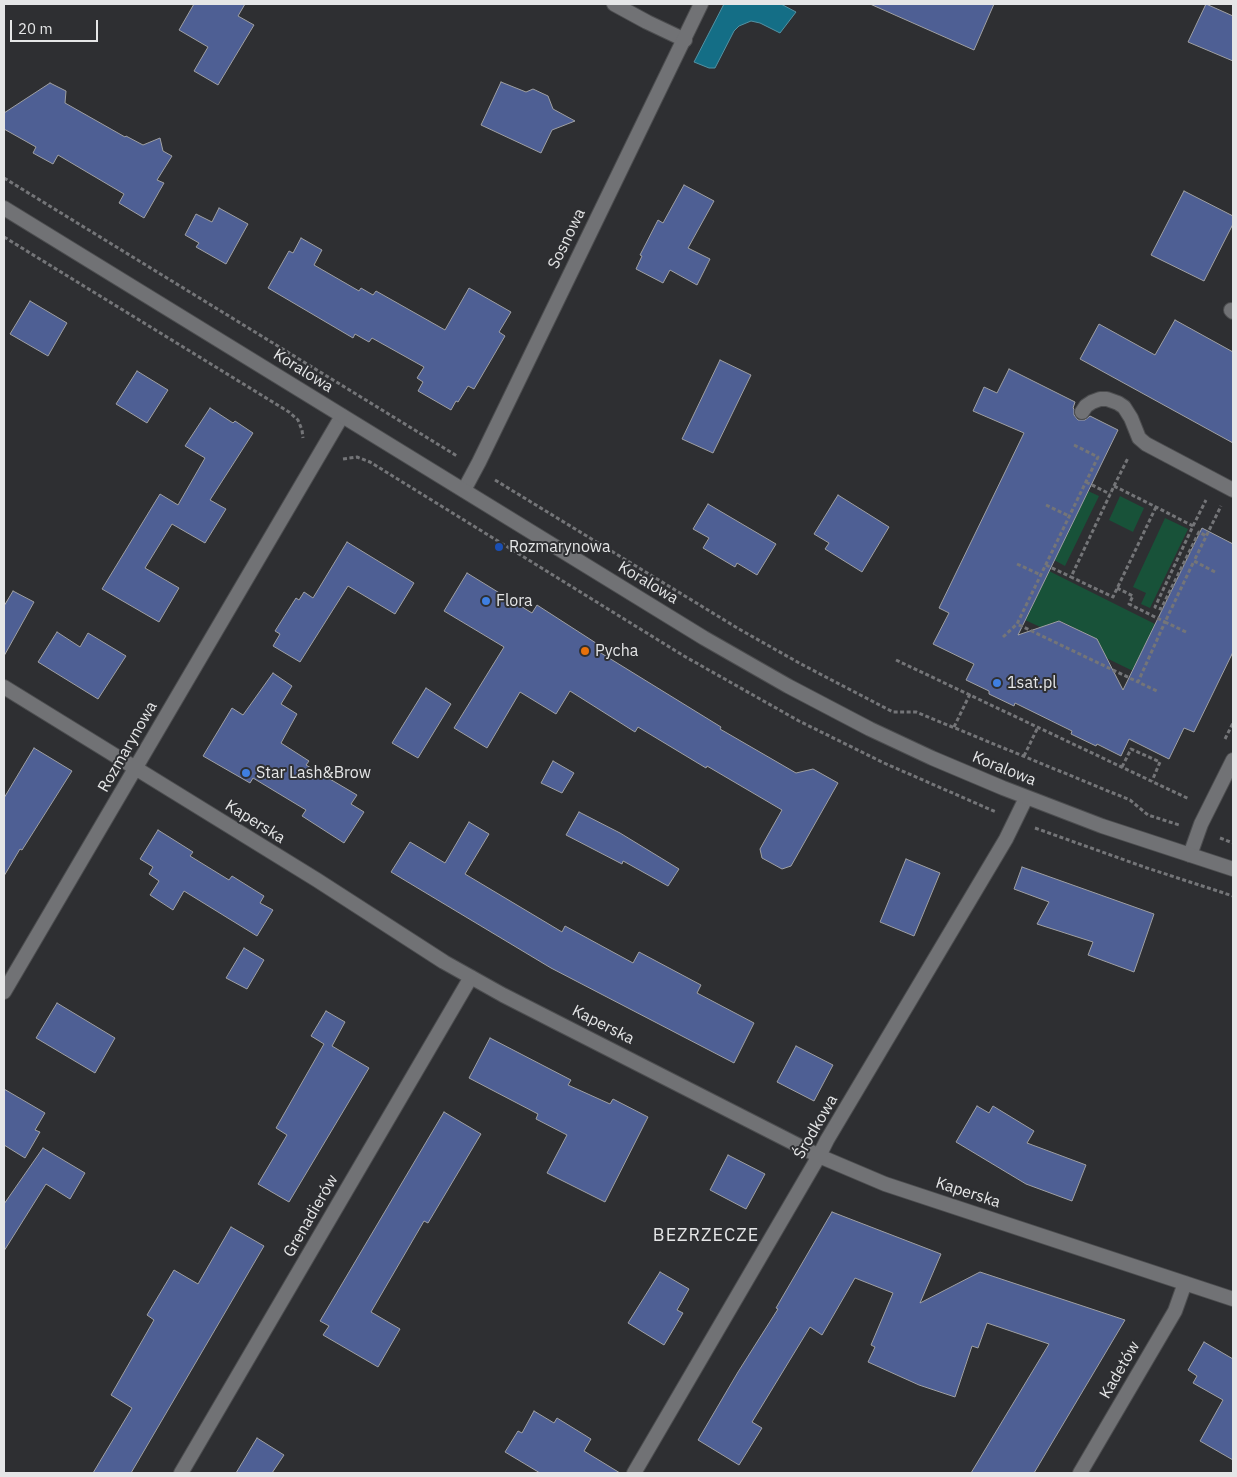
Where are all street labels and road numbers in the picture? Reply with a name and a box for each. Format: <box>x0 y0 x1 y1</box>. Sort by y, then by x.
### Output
street label: Sosnowa <box>544 206 590 272</box>
street label: Koralowa <box>270 345 336 397</box>
street label: Koralowa <box>614 558 682 608</box>
street label: Rozmarynowa <box>94 698 162 796</box>
street label: Koralowa <box>969 748 1039 790</box>
street label: Kaperska <box>221 796 289 848</box>
street label: Kaperska <box>569 1001 637 1049</box>
street label: Środkowa <box>790 1091 842 1163</box>
street label: Grenadierów <box>280 1171 342 1261</box>
street label: Kaperska <box>933 1174 1003 1212</box>
street label: Kadetów <box>1096 1338 1144 1402</box>

